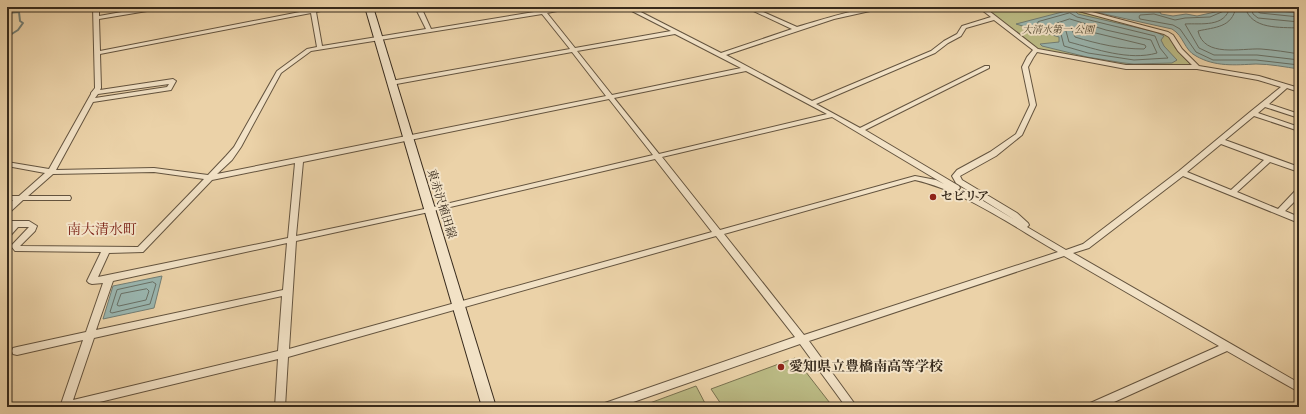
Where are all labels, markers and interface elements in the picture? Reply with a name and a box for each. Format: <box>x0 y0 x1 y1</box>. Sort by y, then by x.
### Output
park label: 大清水第一 公園 <box>1022 23 1096 37</box>
street label: 東赤沢植田線 <box>423 167 459 241</box>
place label: セビリア <box>941 189 989 205</box>
marker: セビリア <box>928 192 938 202</box>
district label: 南大清水町 <box>67 221 137 240</box>
place label: 愛知県立豊橋南高等学校 <box>789 358 943 377</box>
marker: 愛知県立豊橋南高等学校 <box>776 362 786 372</box>

